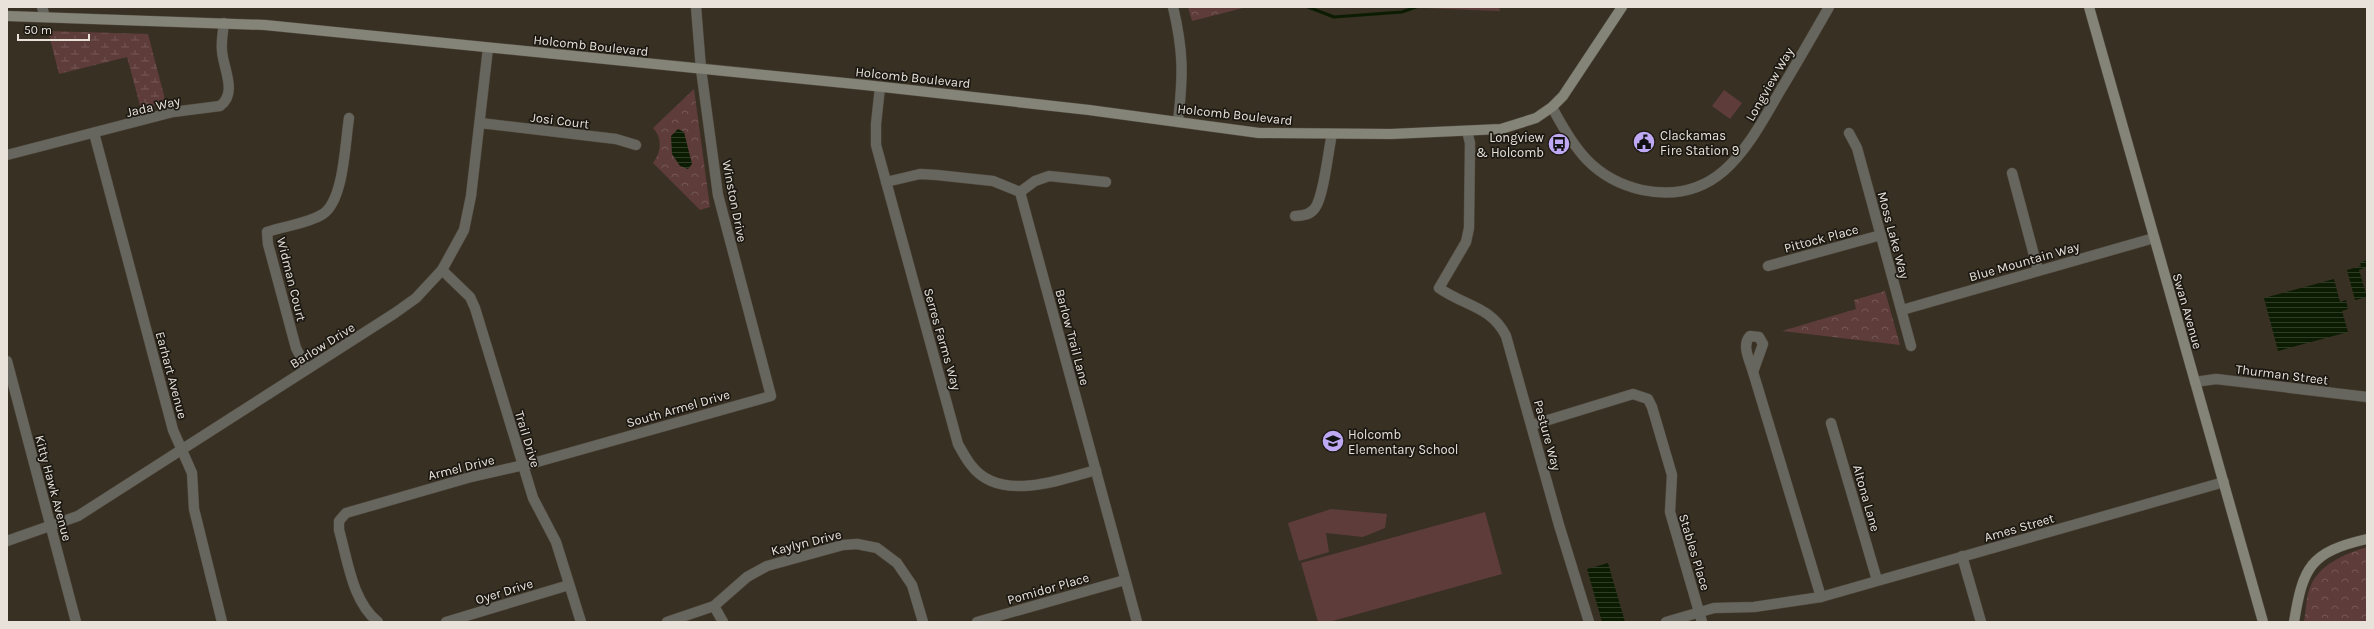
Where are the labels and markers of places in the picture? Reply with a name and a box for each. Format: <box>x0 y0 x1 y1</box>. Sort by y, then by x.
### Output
place label: Clackamas Fire Station 9 <box>1660 128 1739 158</box>
public building icon: Clackamas Fire Station 9 <box>1631 129 1657 155</box>
place label: Longview & Holcomb <box>1476 130 1545 160</box>
bus stop icon: Longview & Holcomb <box>1546 131 1572 157</box>
place label: Holcomb Elementary School <box>1348 427 1458 457</box>
school or university icon: Holcomb Elementary School <box>1320 428 1346 454</box>

